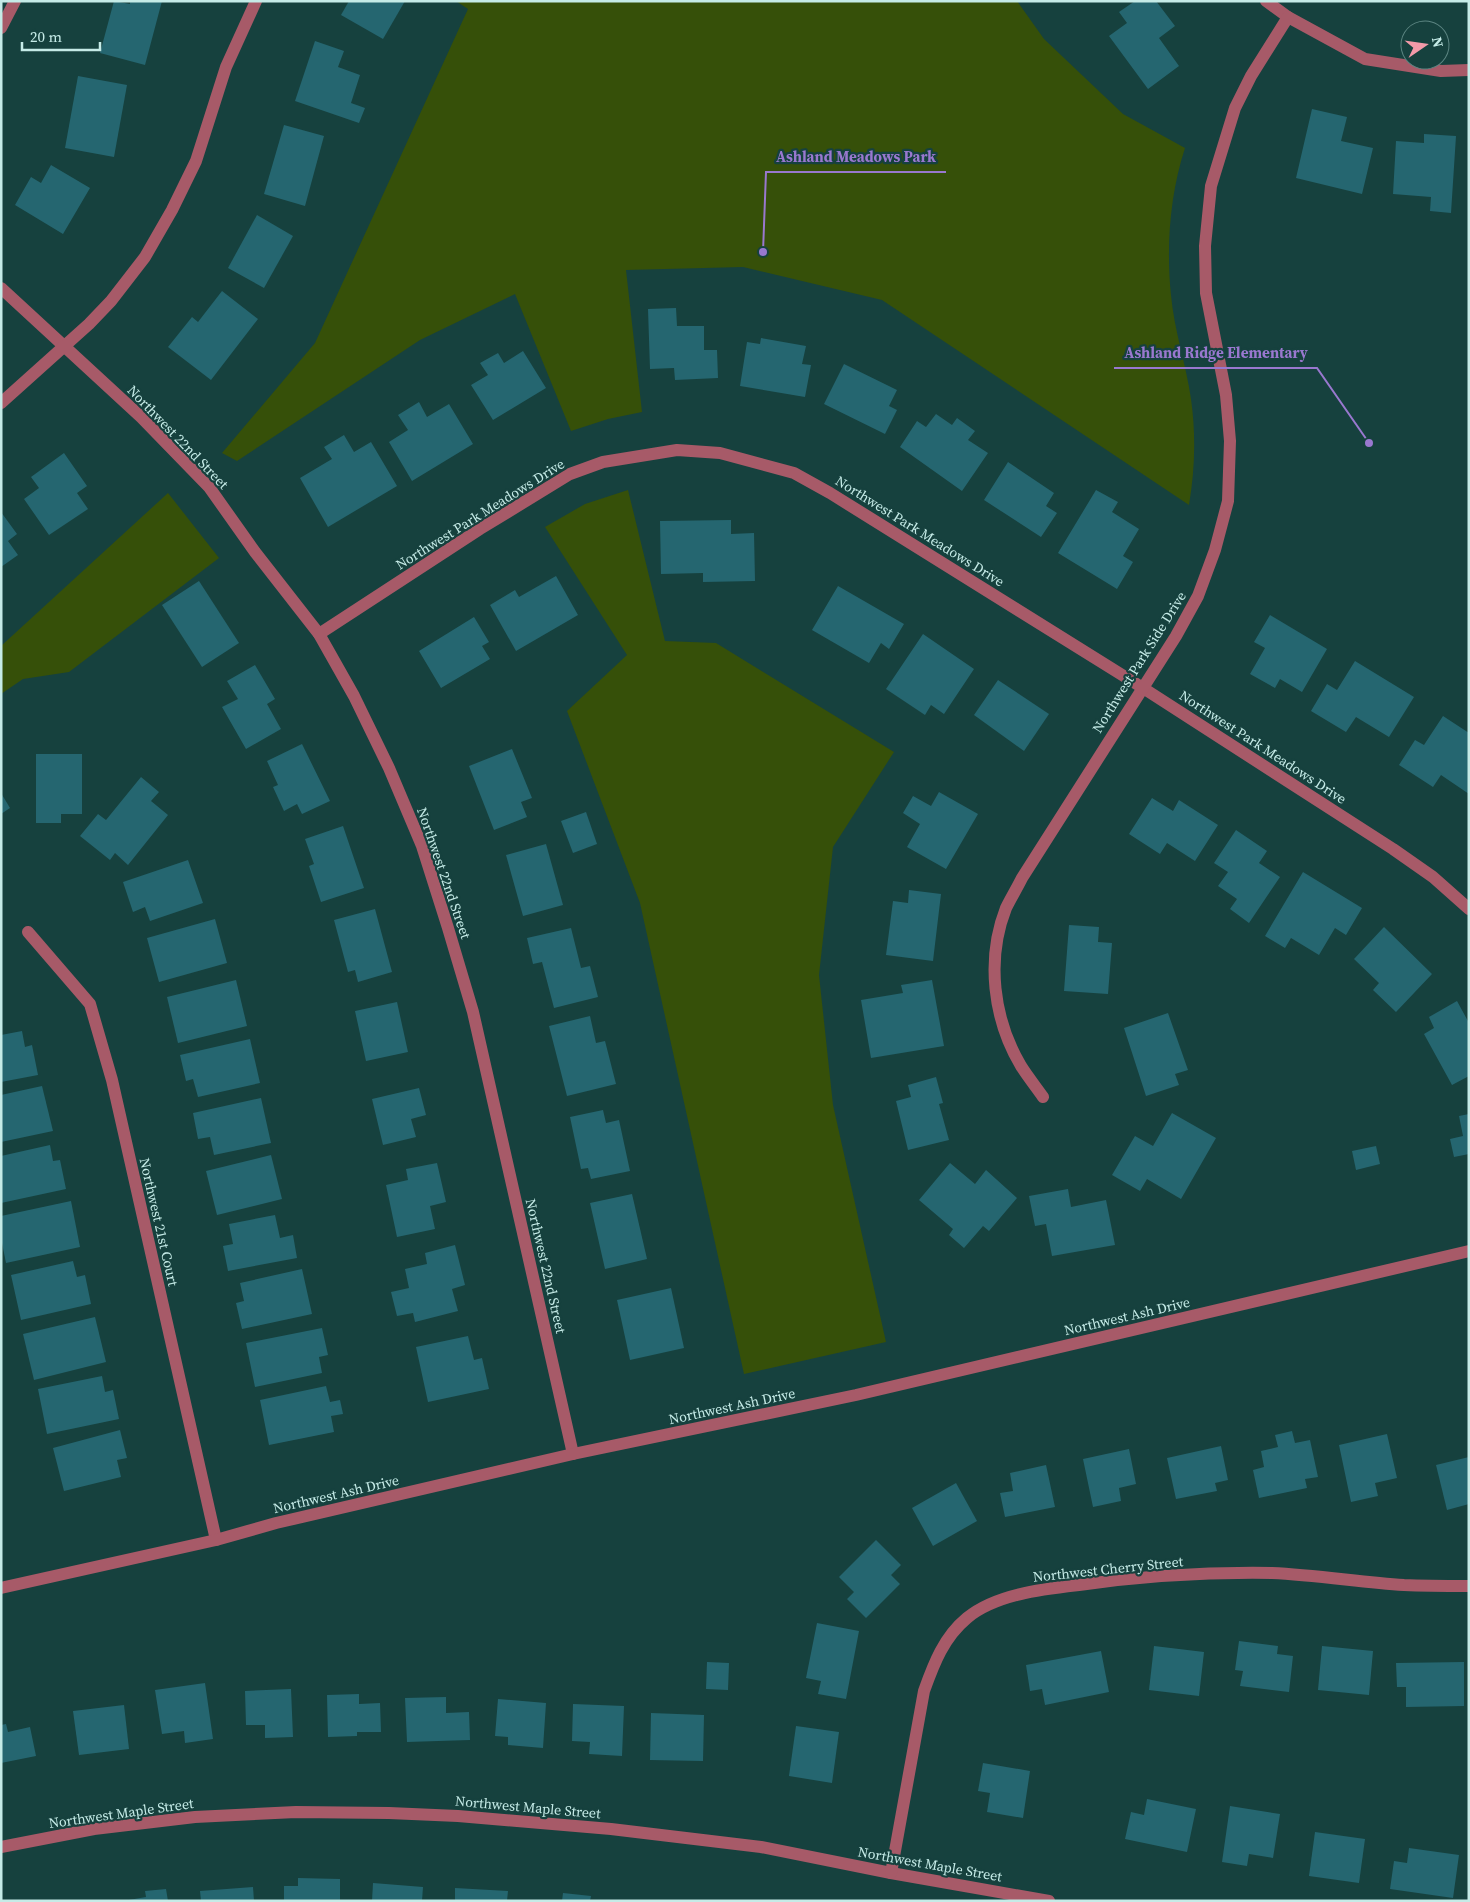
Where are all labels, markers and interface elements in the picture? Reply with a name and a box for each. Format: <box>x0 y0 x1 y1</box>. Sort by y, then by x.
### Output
scale bar <box>22 20 100 52</box>
north arrow <box>1400 20 1450 70</box>
text: 20 m <box>30 26 62 47</box>
text: N <box>1427 35 1449 49</box>
callout: Ashland Meadows Park <box>766 142 946 172</box>
text: Ashland Meadows Park <box>776 146 936 167</box>
callout: Ashland Ridge Elementary <box>1114 338 1317 368</box>
text: Ashland Ridge Elementary <box>1124 342 1308 363</box>
street label: Northwest 22nd Street <box>123 380 233 494</box>
street label: Northwest Park Meadows Drive <box>392 454 568 574</box>
street label: Northwest Park Meadows Drive <box>832 471 1008 591</box>
street label: Northwest Park Side Drive <box>1087 587 1191 737</box>
street label: Northwest Park Meadows Drive <box>1175 685 1351 809</box>
street label: Northwest 22nd Street <box>412 805 476 942</box>
street label: Northwest 21st Court <box>135 1156 184 1289</box>
street label: Northwest 22nd Street <box>521 1197 571 1336</box>
street label: Northwest Ash Drive <box>1062 1292 1192 1340</box>
street label: Northwest Ash Drive <box>667 1383 797 1429</box>
street label: Northwest Ash Drive <box>271 1470 401 1518</box>
street label: Northwest Cherry Street <box>1032 1551 1185 1587</box>
street label: Northwest Maple Street <box>454 1791 602 1823</box>
street label: Northwest Maple Street <box>47 1793 195 1833</box>
street label: Northwest Maple Street <box>856 1841 1004 1887</box>

